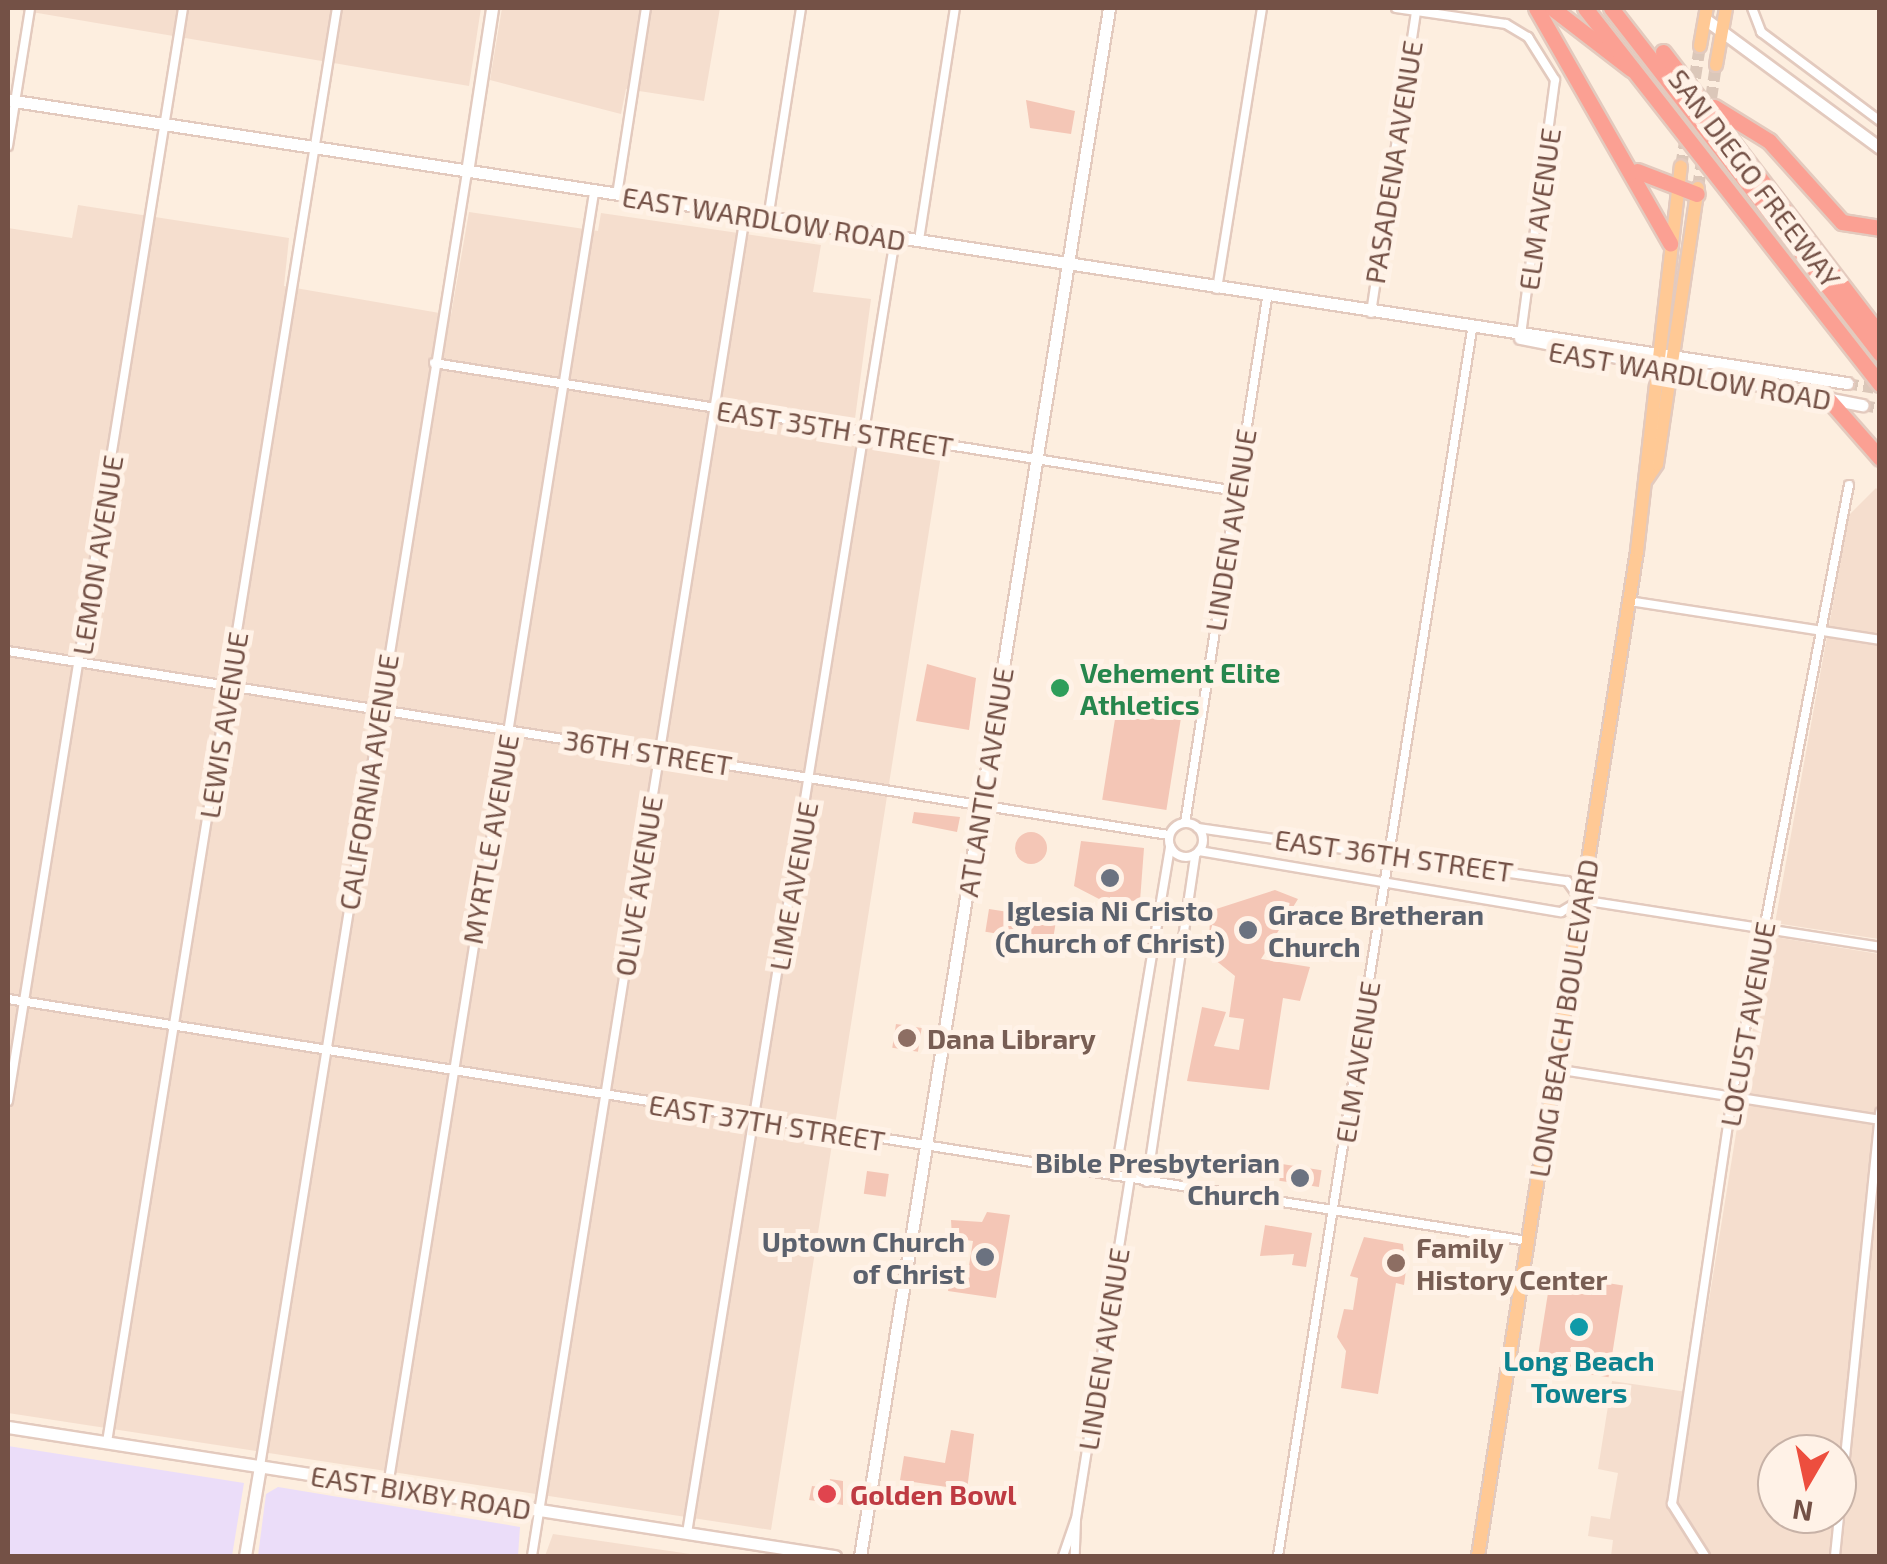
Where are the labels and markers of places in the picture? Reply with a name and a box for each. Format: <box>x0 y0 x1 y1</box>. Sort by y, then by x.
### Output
place label: Vehement Elite Athletics <box>1080 655 1280 721</box>
marker: Vehement Elite Athletics <box>1049 677 1071 699</box>
marker: Iglesia Ni Cristo (Church of Christ) <box>1099 867 1121 889</box>
place label: Iglesia Ni Cristo (Church of Christ) <box>995 893 1225 959</box>
place label: Grace Bretheran Church <box>1268 897 1484 963</box>
marker: Grace Bretheran Church <box>1237 919 1259 941</box>
place label: Dana Library <box>927 1021 1096 1055</box>
marker: Dana Library <box>896 1027 918 1049</box>
place label: Bible Presbyterian Church <box>1035 1145 1280 1211</box>
marker: Bible Presbyterian Church <box>1289 1167 1311 1189</box>
place label: Uptown Church of Christ <box>762 1224 965 1290</box>
place label: Family History Center <box>1416 1230 1608 1296</box>
marker: Uptown Church of Christ <box>974 1246 996 1268</box>
marker: Family History Center <box>1385 1252 1407 1274</box>
marker: Long Beach Towers <box>1568 1316 1590 1338</box>
place label: Long Beach Towers <box>1503 1343 1655 1409</box>
place label: Golden Bowl <box>850 1477 1017 1511</box>
marker: Golden Bowl <box>814 1481 840 1507</box>

